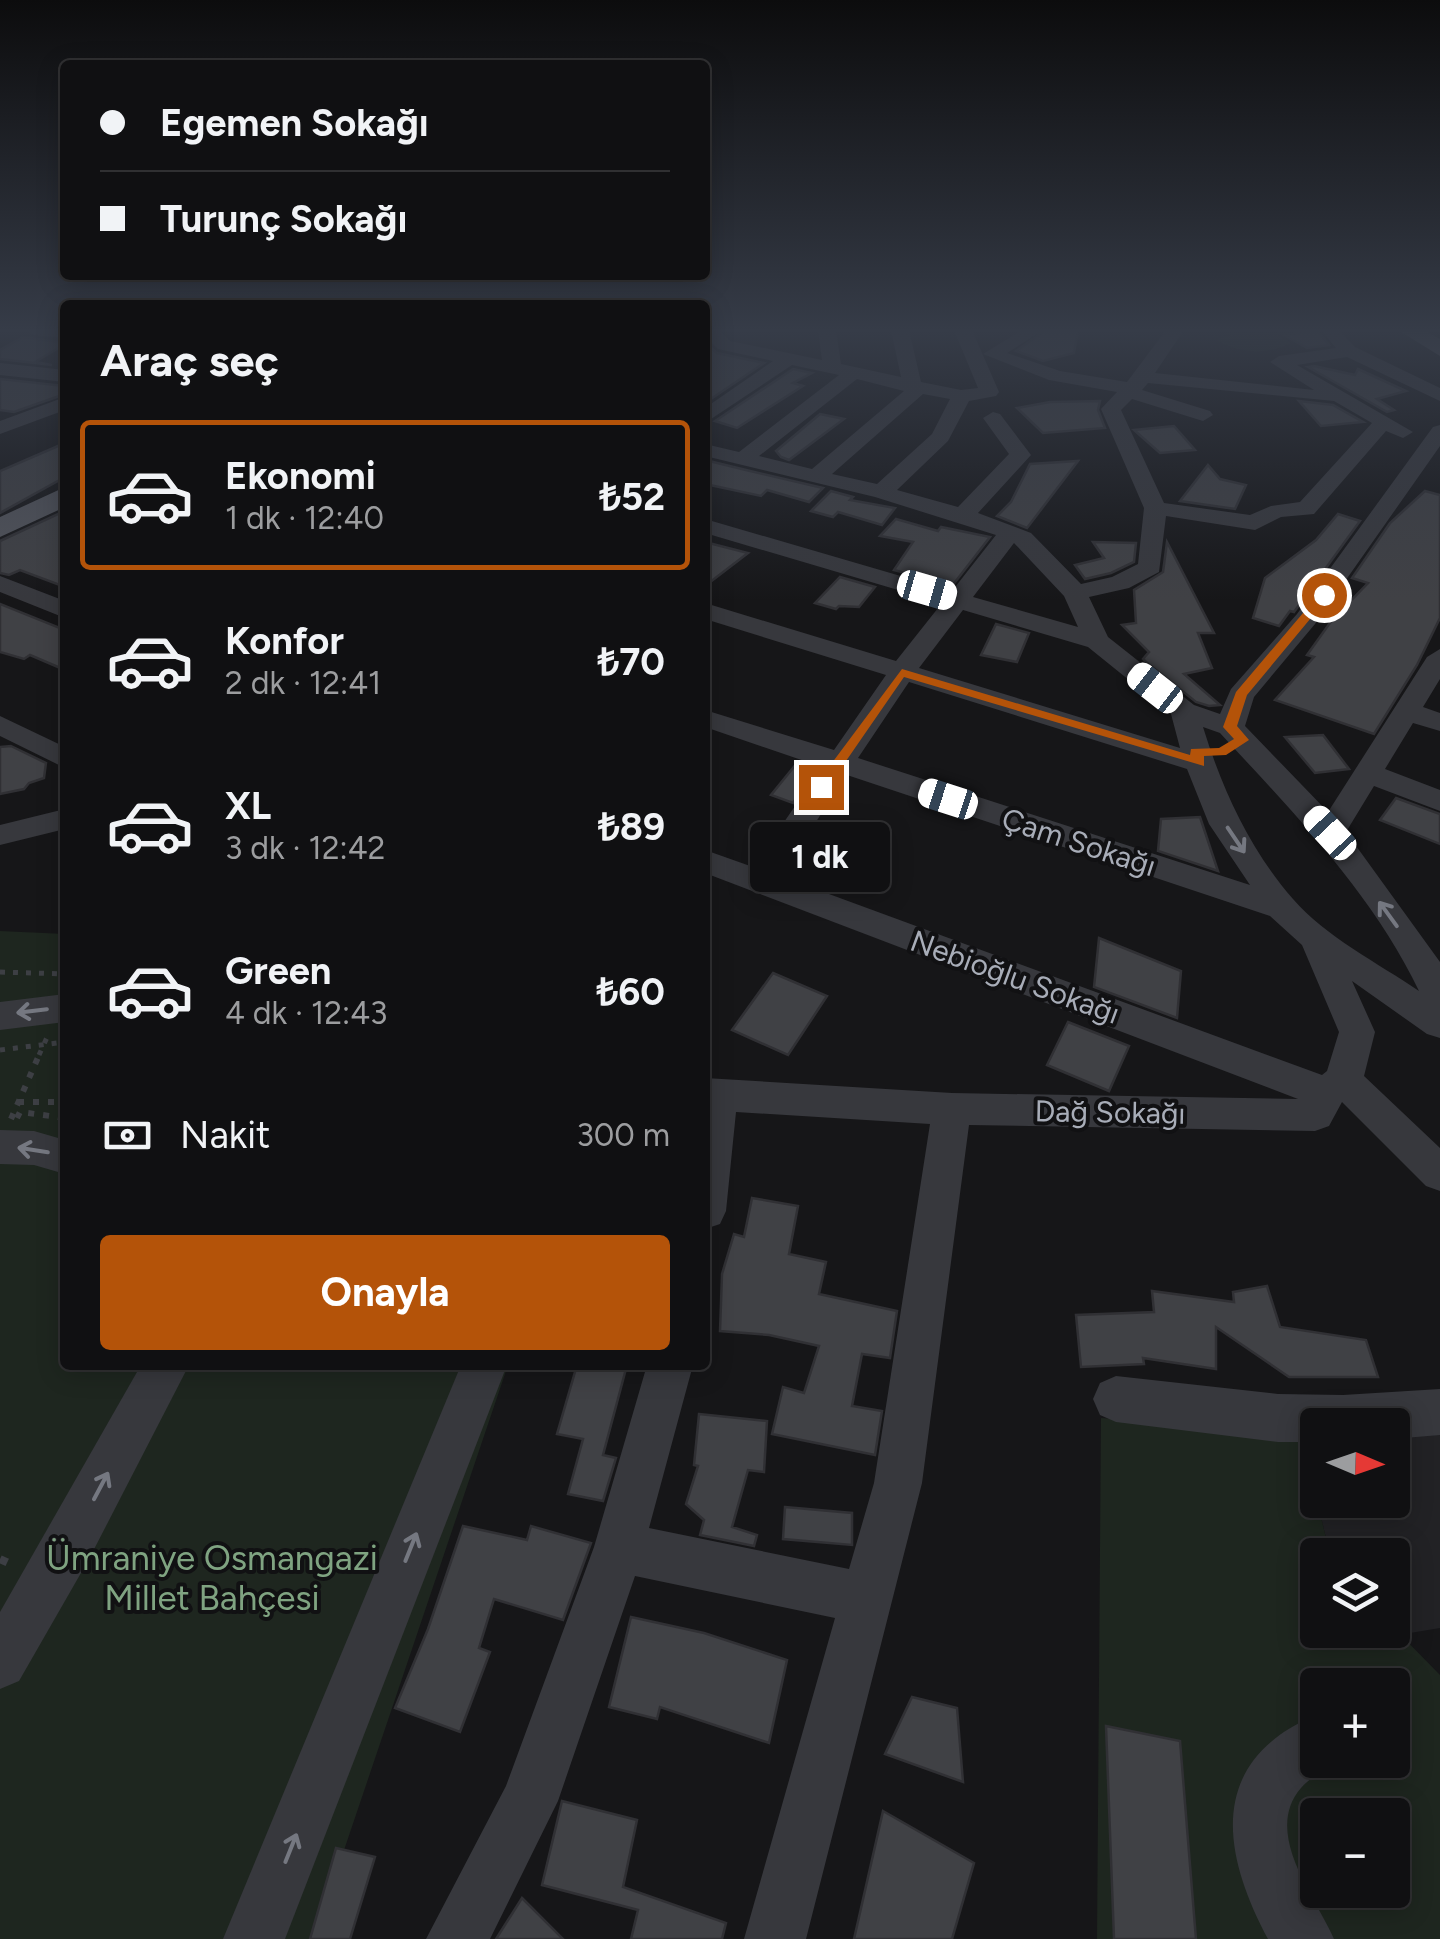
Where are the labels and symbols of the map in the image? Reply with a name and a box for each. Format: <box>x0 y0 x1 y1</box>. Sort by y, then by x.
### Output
car <box>894 567 960 613</box>
route start <box>1302 573 1347 618</box>
car <box>1122 658 1188 718</box>
route end <box>799 765 844 810</box>
car <box>915 775 981 823</box>
street label: Çam Sokağı <box>997 800 1161 884</box>
car <box>1299 801 1361 865</box>
callout: 1 dk <box>751 822 891 892</box>
one-way arrow <box>1225 825 1246 853</box>
one-way arrow <box>1378 901 1399 929</box>
street label: Nebioğlu Sokağı <box>905 922 1125 1032</box>
one-way arrow <box>17 1002 49 1021</box>
street label: Dağ Sokağı <box>1034 1092 1186 1132</box>
one-way arrow <box>17 1140 50 1159</box>
north arrow <box>1300 1408 1410 1518</box>
one-way arrow <box>91 1471 111 1501</box>
one-way arrow <box>404 1532 422 1563</box>
park label: Ümraniye Osmangazi Millet Bahçesi <box>46 1537 378 1619</box>
one-way arrow <box>283 1834 301 1864</box>

